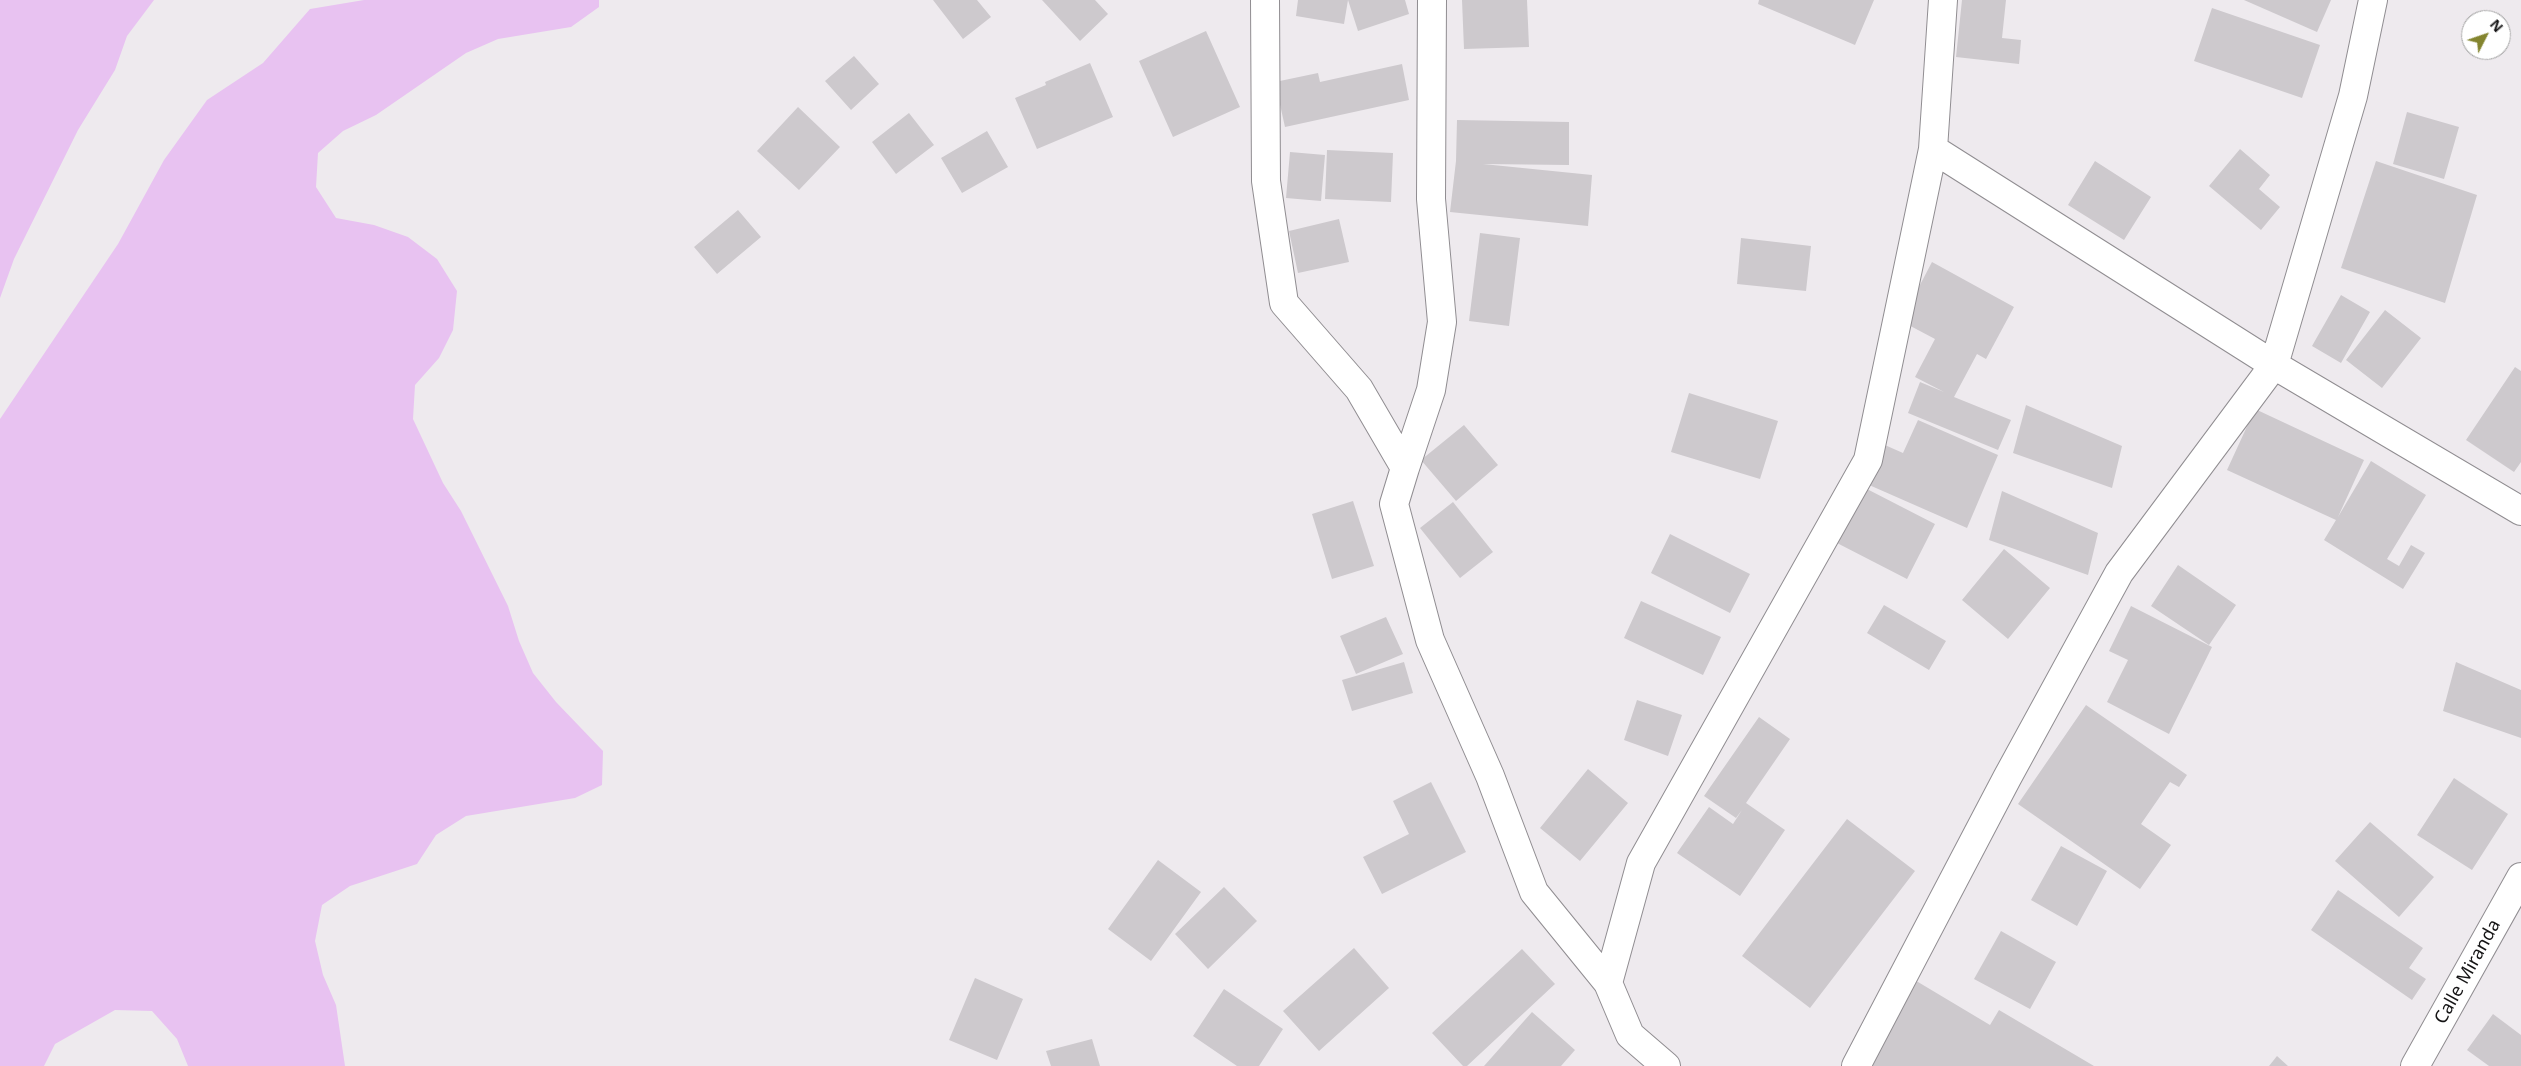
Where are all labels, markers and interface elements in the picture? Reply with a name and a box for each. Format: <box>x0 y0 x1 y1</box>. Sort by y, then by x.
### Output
north arrow <box>2461 10 2511 60</box>
text: N <box>2486 15 2508 36</box>
street label: Calle Miranda <box>2430 916 2506 1028</box>

